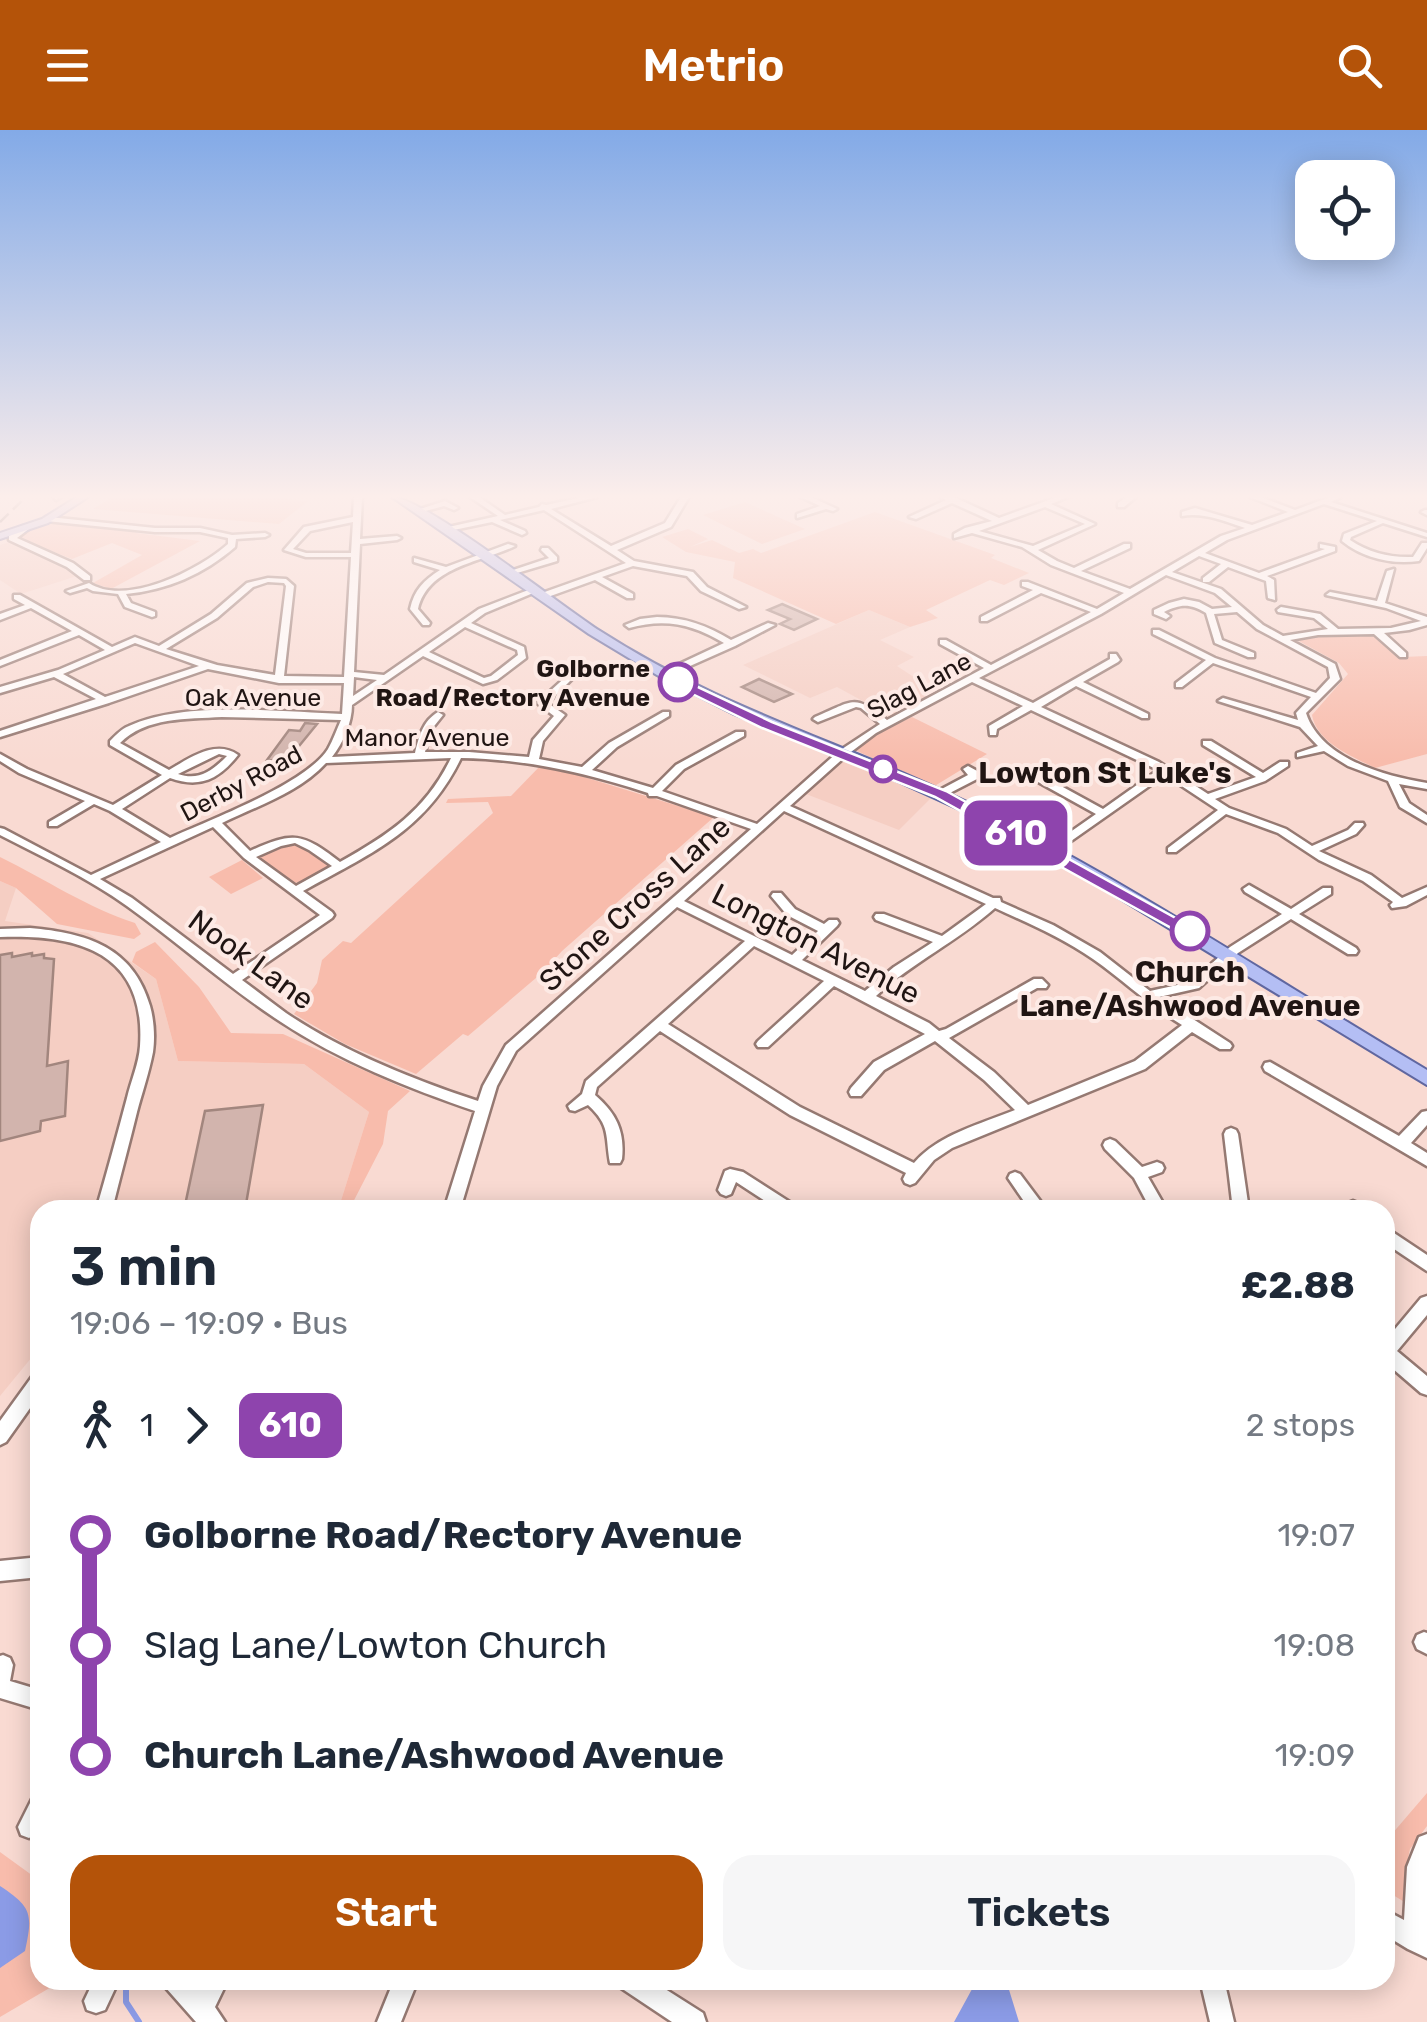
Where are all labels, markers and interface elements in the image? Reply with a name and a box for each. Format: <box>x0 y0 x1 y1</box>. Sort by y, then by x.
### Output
icon: menu <box>40 38 95 93</box>
icon: search <box>1332 38 1387 93</box>
text: Metrio <box>642 39 785 92</box>
map controls <box>1295 160 1395 260</box>
button: locate <box>1295 160 1395 260</box>
street label: Slag Lane <box>862 646 976 725</box>
place label: Golborne Road/Rectory Avenue <box>375 654 650 712</box>
marker: Golborne Road/Rectory Avenue <box>659 663 697 701</box>
street label: Oak Avenue <box>185 683 321 712</box>
street label: Manor Avenue <box>344 723 510 752</box>
street label: Derby Road <box>175 739 307 828</box>
district label: Lowton St Luke's <box>978 755 1232 791</box>
unlabelled marker <box>870 756 896 782</box>
line badge: 610 <box>958 800 1074 866</box>
street label: Stone Cross Lane <box>532 809 738 999</box>
text: 610 <box>984 812 1048 854</box>
street label: Longton Avenue <box>706 876 926 1012</box>
street label: Nook Lane <box>181 902 321 1018</box>
marker: Church Lane/Ashwood Avenue <box>1171 912 1209 950</box>
place label: Church Lane/Ashwood Avenue <box>1019 954 1361 1024</box>
text: 3 min <box>70 1234 217 1299</box>
text: £2.88 <box>1241 1262 1355 1308</box>
text: 19:06 – 19:09 · Bus <box>70 1304 348 1342</box>
icon: walk <box>70 1398 125 1453</box>
icon: forward <box>169 1398 224 1453</box>
text: 610 <box>259 1404 322 1446</box>
text: 1 <box>140 1406 154 1444</box>
text: 2 stops <box>1246 1406 1355 1444</box>
text: Golborne Road/Rectory Avenue <box>144 1512 742 1558</box>
text: 19:07 <box>1277 1516 1355 1554</box>
text: Slag Lane/Lowton Church <box>144 1622 607 1668</box>
text: 19:08 <box>1273 1626 1355 1664</box>
text: Church Lane/Ashwood Avenue <box>144 1732 724 1778</box>
text: 19:09 <box>1275 1736 1355 1774</box>
button: Start <box>70 1855 703 1970</box>
button: Tickets <box>723 1855 1355 1970</box>

